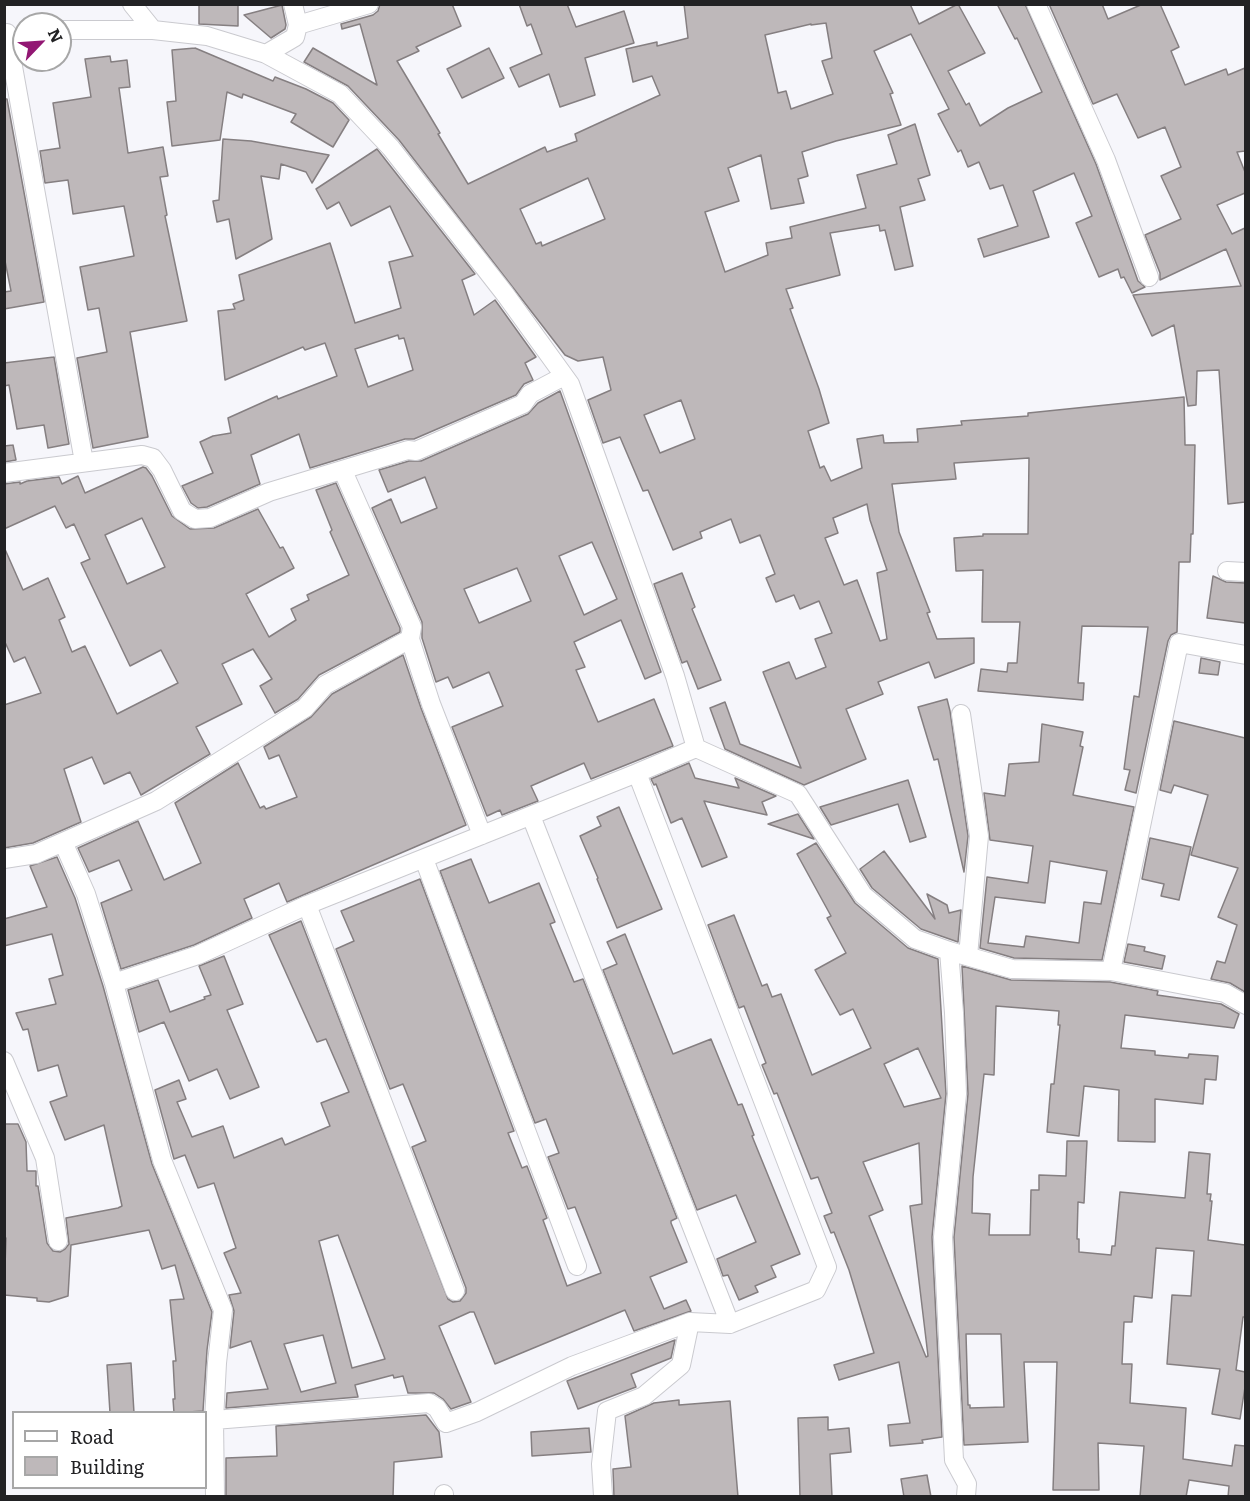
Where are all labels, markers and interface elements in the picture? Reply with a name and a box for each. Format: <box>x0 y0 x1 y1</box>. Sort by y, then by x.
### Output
north arrow <box>12 12 72 72</box>
text: N <box>43 24 70 46</box>
legend <box>12 1411 207 1489</box>
text: Road <box>70 1423 114 1450</box>
text: Building <box>70 1453 144 1480</box>

